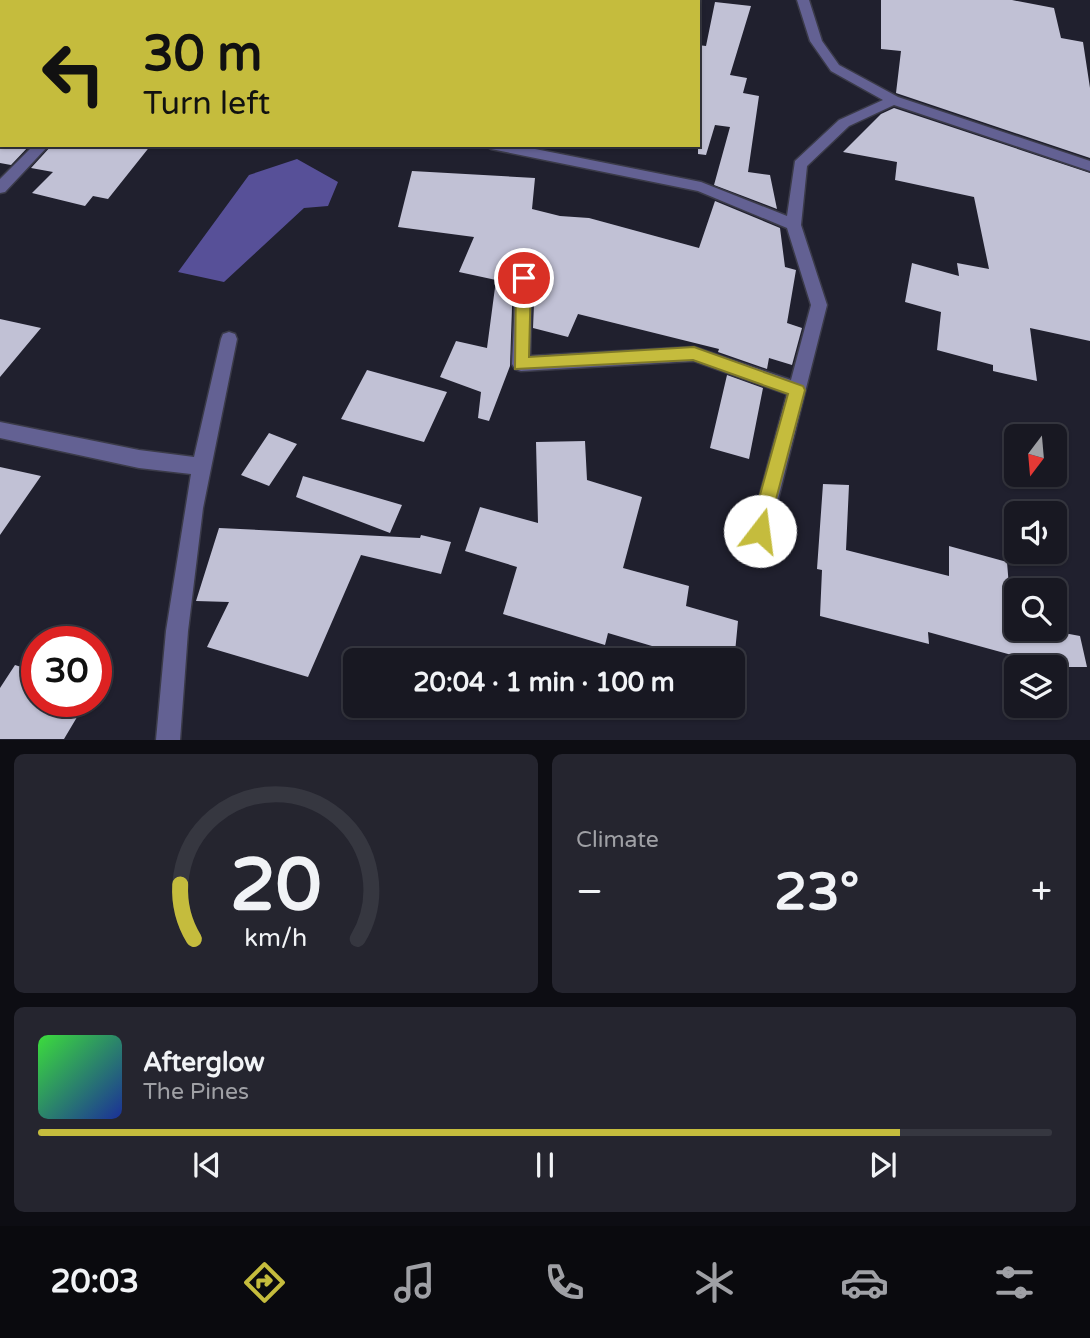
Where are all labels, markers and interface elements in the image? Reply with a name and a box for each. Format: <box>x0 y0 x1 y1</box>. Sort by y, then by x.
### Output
text: 30 m <box>143 25 262 84</box>
icon: left <box>28 28 119 119</box>
text: Turn left <box>143 85 270 123</box>
pin <box>494 248 554 308</box>
icon: arrive <box>505 259 543 297</box>
north arrow <box>1004 424 1068 486</box>
map controls <box>1004 424 1067 718</box>
position arrow <box>723 494 797 568</box>
button: sound <box>1004 501 1067 564</box>
button: search <box>1004 578 1067 641</box>
speed limit sign: 30 <box>21 626 112 717</box>
button: layers <box>1004 655 1067 718</box>
text: 20:04 · 1 min · 100 m <box>413 667 675 698</box>
text: Climate <box>576 826 659 854</box>
text: 20 <box>230 843 322 931</box>
text: 23° <box>774 861 859 924</box>
text: − <box>576 869 603 915</box>
text: + <box>1031 869 1052 915</box>
text: km/h <box>245 923 307 953</box>
text: Afterglow <box>143 1047 265 1078</box>
text: The Pines <box>143 1078 249 1106</box>
icon: previous <box>188 1146 226 1184</box>
icon: pause <box>526 1146 564 1184</box>
icon: next <box>864 1146 902 1184</box>
icon: directions <box>240 1258 289 1307</box>
icon: music <box>390 1258 439 1307</box>
icon: phone <box>540 1258 589 1307</box>
icon: climate <box>690 1258 739 1307</box>
icon: car <box>840 1258 889 1307</box>
icon: filters <box>990 1258 1039 1307</box>
text: 20:03 <box>51 1263 139 1301</box>

